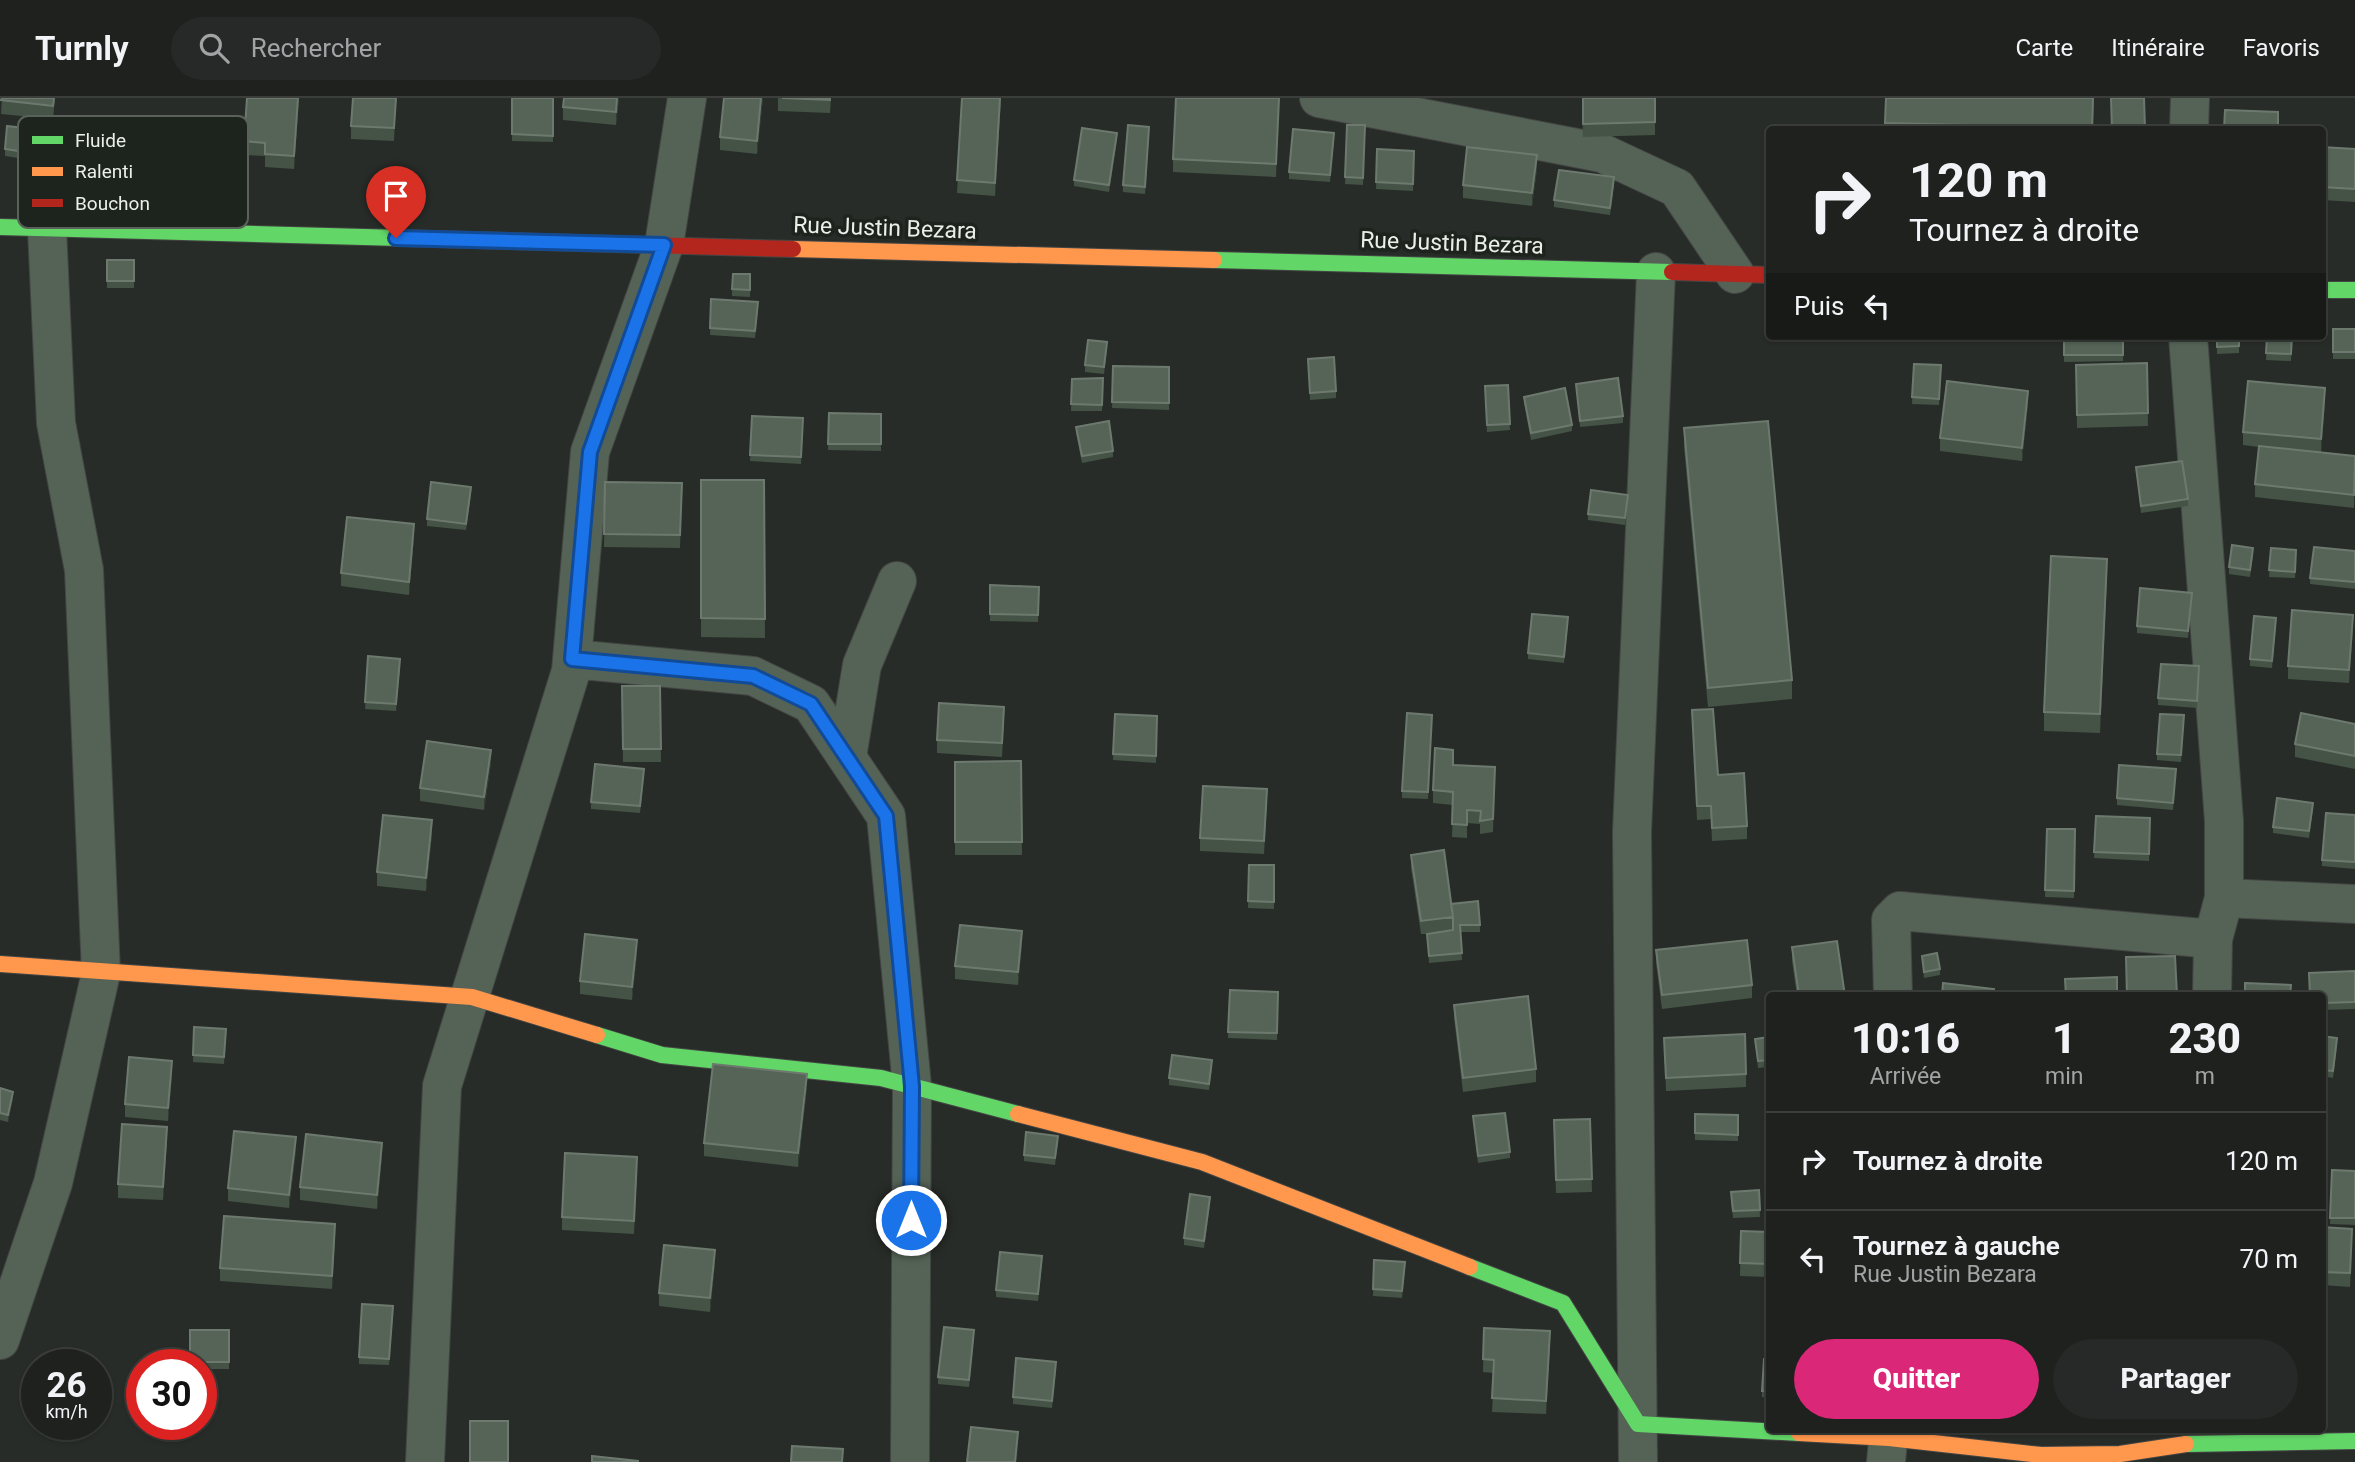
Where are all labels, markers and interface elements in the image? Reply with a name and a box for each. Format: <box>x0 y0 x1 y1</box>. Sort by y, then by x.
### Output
search box <box>171 17 661 80</box>
text: Turnly <box>35 29 129 68</box>
icon: search <box>195 29 233 67</box>
text: Rechercher <box>251 33 381 63</box>
text: Carte <box>2015 34 2073 62</box>
text: Itinéraire <box>2111 34 2205 62</box>
text: Favoris <box>2243 34 2320 62</box>
legend <box>18 116 248 228</box>
text: Fluide <box>75 129 126 152</box>
text: 120 m <box>1909 152 2048 209</box>
icon: right <box>1794 154 1885 245</box>
text: Ralenti <box>75 160 133 183</box>
pin <box>366 166 426 238</box>
icon: arrive <box>377 177 415 215</box>
text: Bouchon <box>75 192 150 215</box>
street label: Rue Justin Bezara <box>793 211 977 245</box>
text: Tournez à droite <box>1909 211 2139 249</box>
street label: Rue Justin Bezara <box>1360 226 1544 260</box>
icon: left <box>1858 287 1896 325</box>
text: Puis <box>1794 291 1844 321</box>
text: 10:16 <box>1851 1014 1960 1063</box>
text: 1 <box>2052 1014 2076 1063</box>
text: 230 <box>2168 1014 2241 1063</box>
text: Arrivée <box>1870 1063 1941 1090</box>
text: min <box>2045 1063 2083 1090</box>
text: m <box>2195 1063 2215 1090</box>
icon: right <box>1794 1142 1832 1180</box>
text: Tournez à droite <box>1853 1146 2043 1176</box>
text: 120 m <box>2225 1146 2298 1176</box>
position arrow <box>874 1183 948 1257</box>
text: Tournez à gauche <box>1853 1231 2060 1261</box>
icon: left <box>1794 1240 1832 1278</box>
text: 70 m <box>2240 1244 2298 1274</box>
text: Rue Justin Bezara <box>1853 1261 2037 1288</box>
button: Quitter <box>1794 1339 2039 1419</box>
button: Partager <box>2053 1339 2298 1419</box>
speed limit sign: 30 <box>126 1349 217 1440</box>
text: 26 <box>46 1365 87 1406</box>
text: km/h <box>45 1401 88 1422</box>

